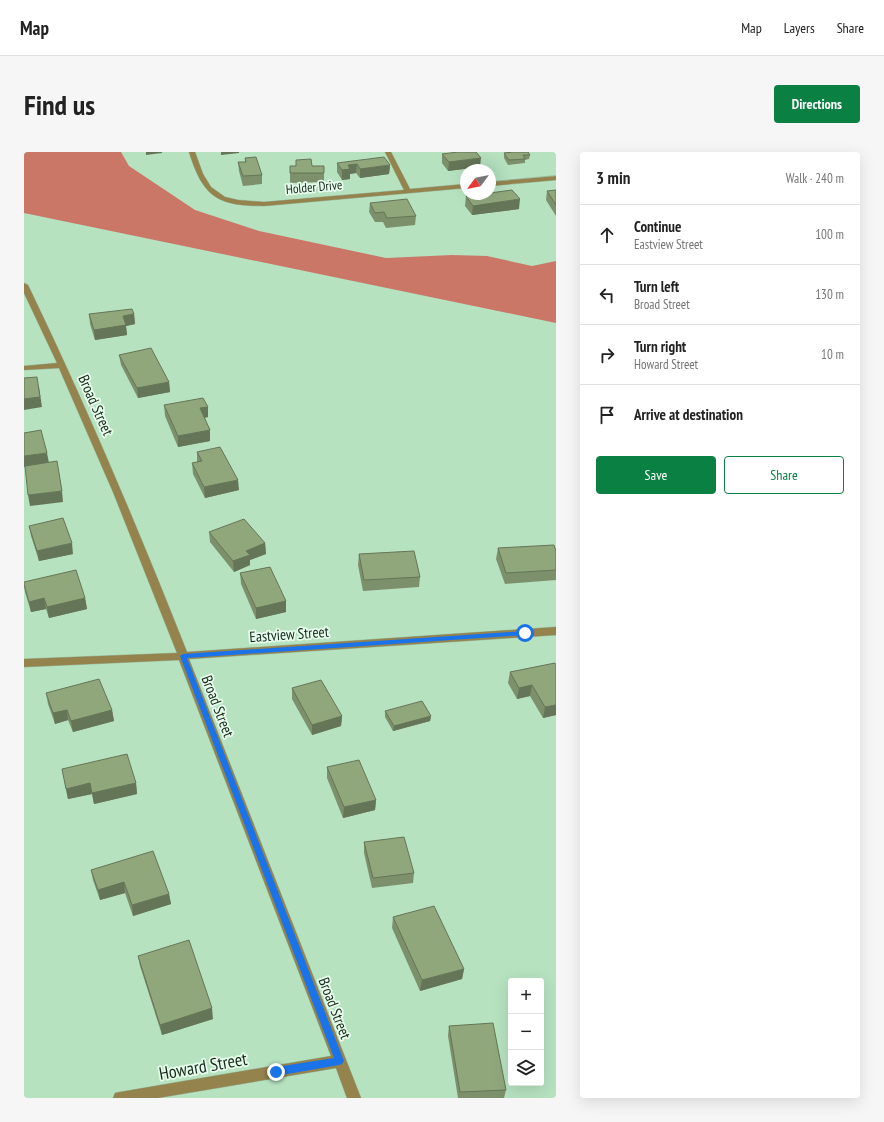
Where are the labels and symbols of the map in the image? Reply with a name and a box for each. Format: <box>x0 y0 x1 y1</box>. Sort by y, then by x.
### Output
north arrow <box>460 164 496 200</box>
street label: Holder Drive <box>285 176 343 198</box>
street label: Broad Street <box>74 372 118 438</box>
street label: Eastview Street <box>249 622 329 646</box>
route start <box>516 624 534 642</box>
street label: Broad Street <box>198 673 238 739</box>
street label: Broad Street <box>315 975 355 1041</box>
street label: Howard Street <box>157 1047 249 1085</box>
route end <box>267 1063 285 1081</box>

